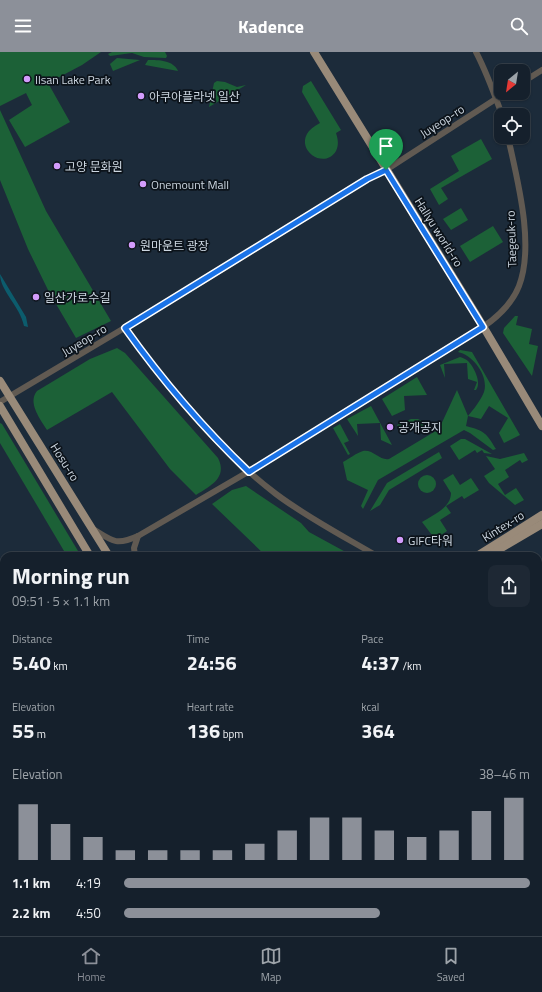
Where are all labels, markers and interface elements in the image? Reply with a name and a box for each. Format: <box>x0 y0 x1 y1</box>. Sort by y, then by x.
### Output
text: Kadence <box>238 13 304 40</box>
icon: menu <box>12 15 34 37</box>
icon: search <box>508 15 530 37</box>
north arrow <box>494 64 530 100</box>
map controls <box>494 64 530 144</box>
place label: Ilsan Lake Park <box>35 70 111 89</box>
marker: Ilsan Lake Park <box>22 74 32 84</box>
place label: 아쿠아플라넷 일산 <box>149 87 240 106</box>
marker: 아쿠아플라넷 일산 <box>136 91 146 101</box>
street label: Juyeop-ro <box>416 99 468 143</box>
button: locate <box>494 108 530 144</box>
pin <box>369 129 403 170</box>
icon: arrive <box>375 135 397 157</box>
place label: 고양 문화원 <box>65 157 123 176</box>
marker: 고양 문화원 <box>52 161 62 171</box>
place label: Onemount Mall <box>151 175 229 194</box>
marker: Onemount Mall <box>138 179 148 189</box>
street label: Hallyu world-ro <box>410 194 468 270</box>
street label: Taegeuk-ro <box>501 210 521 268</box>
place label: 원마운트 광장 <box>140 236 209 255</box>
marker: 원마운트 광장 <box>127 240 137 250</box>
place label: 일산가로수길 <box>44 288 110 307</box>
marker: 일산가로수길 <box>31 292 41 302</box>
street label: Juyeop-ro <box>58 319 110 361</box>
place label: 공개공지 <box>398 418 442 437</box>
marker: 공개공지 <box>385 422 395 432</box>
street label: Hosu-ro <box>46 439 84 485</box>
street label: Kintex-ro <box>478 506 528 546</box>
place label: GIFC타워 <box>408 531 453 550</box>
marker: GIFC타워 <box>395 535 405 545</box>
text: Morning run <box>12 559 130 593</box>
button: share <box>488 565 530 607</box>
text: 09:51 · 5 × 1.1 km <box>12 591 110 611</box>
text: Distance <box>12 631 52 647</box>
text: Time <box>187 631 210 647</box>
text: Pace <box>361 631 384 647</box>
text: 5.40 <box>12 647 51 678</box>
text: 24:56 <box>187 647 237 678</box>
text: 4:37 <box>361 647 400 678</box>
text: km <box>51 658 68 674</box>
text: /km <box>400 658 421 674</box>
text: Elevation <box>12 699 55 715</box>
text: Heart rate <box>187 699 234 715</box>
text: kcal <box>361 699 379 715</box>
text: 55 <box>12 715 34 746</box>
text: 136 <box>187 715 220 746</box>
text: 364 <box>361 715 395 746</box>
text: m <box>34 726 46 742</box>
text: bpm <box>220 726 243 742</box>
text: Elevation <box>12 764 63 784</box>
text: 38–46 m <box>479 764 530 784</box>
text: 1.1 km <box>12 873 50 893</box>
text: 4:19 <box>76 873 101 893</box>
text: 2.2 km <box>12 903 50 923</box>
text: 4:50 <box>76 903 101 923</box>
tab: Home <box>77 945 105 985</box>
tab: Map <box>260 945 282 985</box>
tab: Saved <box>437 945 465 985</box>

